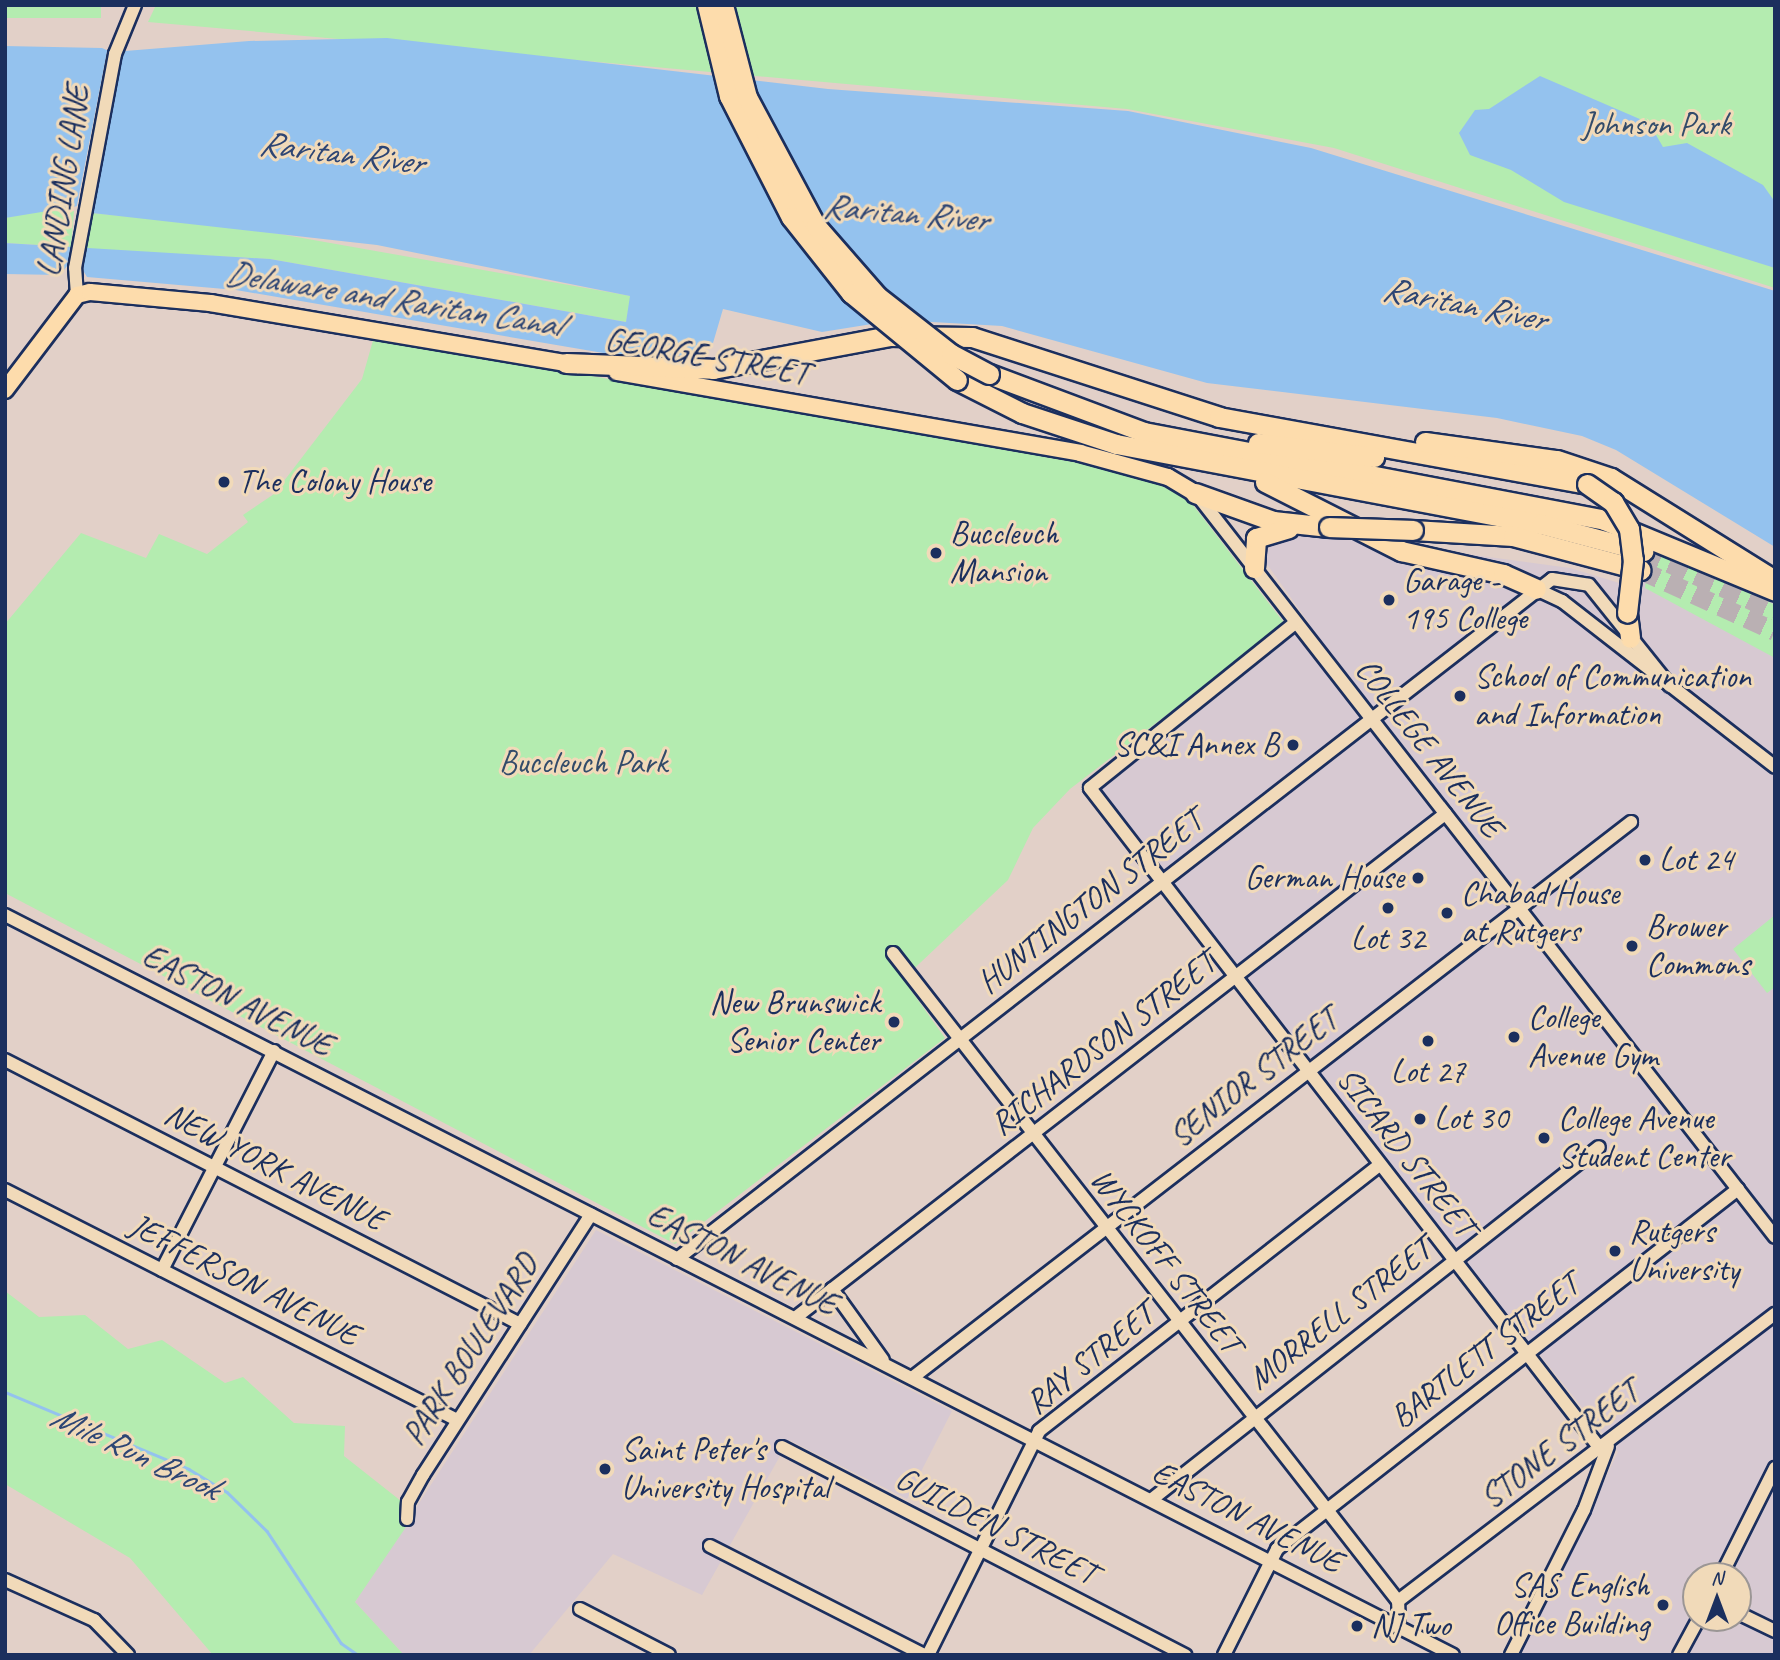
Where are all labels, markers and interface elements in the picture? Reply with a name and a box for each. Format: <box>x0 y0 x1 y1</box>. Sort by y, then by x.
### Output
street label: LANDING LANE <box>29 83 99 279</box>
park label: Johnson Park <box>1581 105 1731 145</box>
water label: Raritan River <box>257 122 425 184</box>
water label: Raritan River <box>821 185 989 241</box>
water label: Delaware and Raritan Canal <box>221 252 565 346</box>
water label: Raritan River <box>1379 268 1549 340</box>
street label: GEORGE STREET <box>602 320 812 394</box>
place label: The Colony House <box>238 462 431 502</box>
marker: The Colony House <box>216 474 232 490</box>
place label: Buccleuch Mansion <box>950 514 1058 592</box>
marker: Buccleuch Mansion <box>928 545 944 561</box>
place label: Garage - 195 College <box>1403 561 1527 639</box>
marker: Garage - 195 College <box>1381 592 1397 608</box>
street label: COLLEGE AVENUE <box>1347 651 1511 845</box>
place label: School of Communication and Information <box>1474 657 1751 735</box>
marker: School of Communication and Information <box>1452 688 1468 704</box>
place label: SC&I Annex B <box>1114 725 1279 765</box>
marker: SC&I Annex B <box>1285 737 1301 753</box>
park label: Buccleuch Park <box>499 743 667 783</box>
street label: HUNTINGTON STREET <box>970 802 1210 1002</box>
place label: Lot 24 <box>1659 840 1733 880</box>
marker: Lot 24 <box>1637 852 1653 868</box>
place label: German House <box>1245 858 1404 898</box>
marker: German House <box>1410 870 1426 886</box>
place label: Chabad House at Rutgers <box>1461 874 1619 952</box>
marker: Lot 32 <box>1380 900 1396 916</box>
marker: Chabad House at Rutgers <box>1439 905 1455 921</box>
place label: Brower Commons <box>1646 907 1750 985</box>
place label: Lot 32 <box>1351 919 1425 959</box>
street label: EASTON AVENUE <box>135 936 339 1066</box>
marker: Brower Commons <box>1624 938 1640 954</box>
street label: RICHARDSON STREET <box>983 944 1223 1144</box>
place label: New Brunswick Senior Center <box>710 983 880 1061</box>
place label: College Avenue Gym <box>1528 998 1659 1076</box>
street label: SENIOR STREET <box>1162 1000 1346 1156</box>
marker: New Brunswick Senior Center <box>886 1014 902 1030</box>
marker: College Avenue Gym <box>1506 1029 1522 1045</box>
marker: Lot 27 <box>1420 1033 1436 1049</box>
place label: Lot 27 <box>1391 1052 1465 1092</box>
street label: SICARD STREET <box>1328 1060 1484 1244</box>
street label: NEW YORK AVENUE <box>158 1094 392 1240</box>
place label: Lot 30 <box>1434 1099 1508 1139</box>
place label: College Avenue Student Center <box>1558 1099 1730 1177</box>
marker: Lot 30 <box>1412 1111 1428 1127</box>
marker: College Avenue Student Center <box>1536 1130 1552 1146</box>
street label: WYCKOFF STREET <box>1082 1161 1250 1361</box>
street label: EASTON AVENUE <box>640 1195 844 1325</box>
street label: JEFFERSON AVENUE <box>123 1205 365 1355</box>
place label: Rutgers University <box>1629 1212 1739 1290</box>
street label: MORRELL STREET <box>1240 1230 1440 1398</box>
marker: Rutgers University <box>1607 1243 1623 1259</box>
street label: PARK BOULEVARD <box>395 1247 547 1453</box>
street label: BARTLETT STREET <box>1383 1265 1587 1437</box>
street label: RAY STREET <box>1018 1295 1162 1423</box>
street label: STONE STREET <box>1473 1372 1647 1518</box>
water label: Mile Run Brook <box>44 1395 226 1509</box>
place label: Saint Peter's University Hospital <box>621 1430 829 1508</box>
street label: EASTON AVENUE <box>1145 1452 1349 1582</box>
marker: Saint Peter's University Hospital <box>595 1459 615 1479</box>
street label: GUILDEN STREET <box>889 1459 1103 1593</box>
north arrow <box>1682 1562 1752 1632</box>
place label: SAS English Office Building <box>1494 1566 1649 1644</box>
text: N <box>1711 1566 1723 1590</box>
marker: SAS English Office Building <box>1655 1597 1671 1613</box>
place label: NJ Two <box>1371 1606 1449 1646</box>
marker: NJ Two <box>1349 1618 1365 1634</box>

